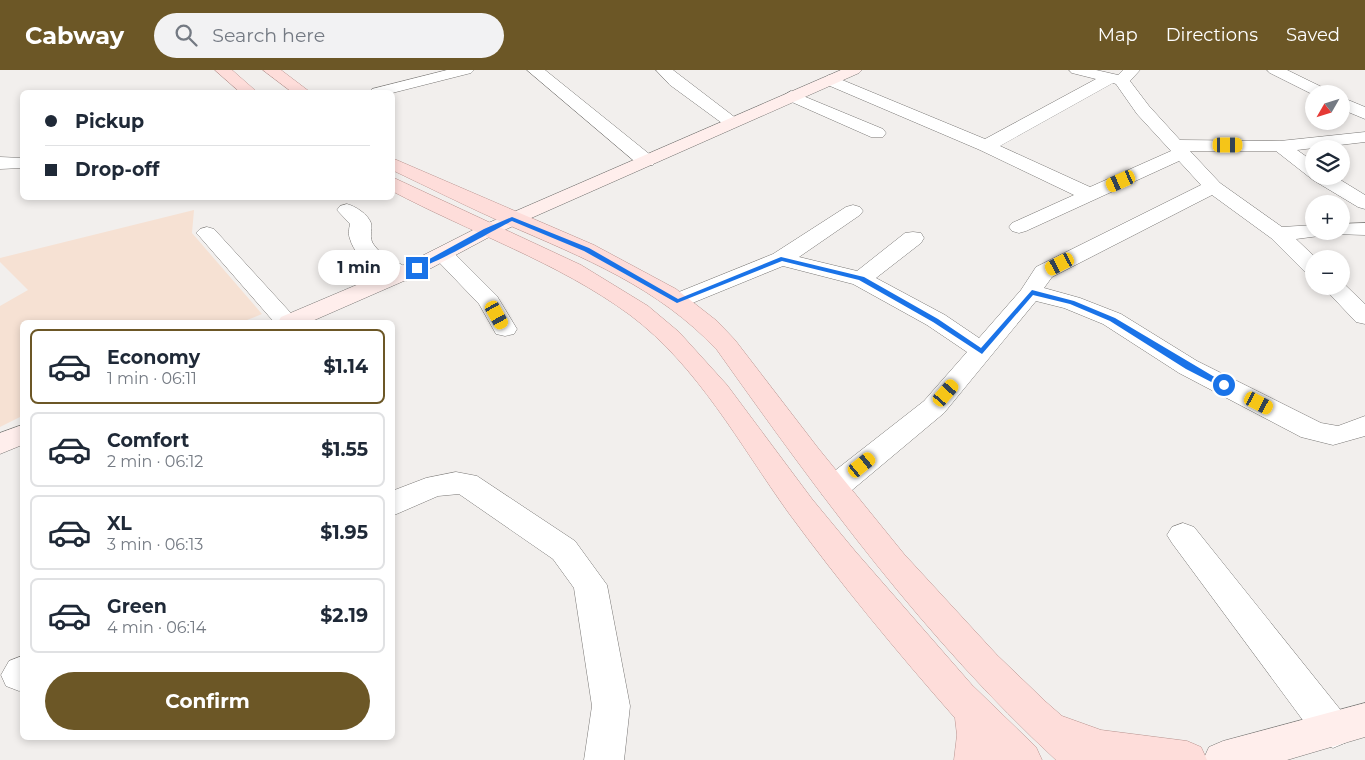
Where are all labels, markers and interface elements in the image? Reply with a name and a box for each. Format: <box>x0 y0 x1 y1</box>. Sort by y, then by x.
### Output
search box <box>154 13 504 58</box>
text: Cabway <box>25 21 124 50</box>
icon: search <box>172 21 200 49</box>
text: Search here <box>212 24 325 47</box>
text: Map <box>1098 24 1138 46</box>
text: Directions <box>1166 24 1258 46</box>
text: Saved <box>1286 24 1340 46</box>
north arrow <box>1305 85 1350 130</box>
map controls <box>1305 85 1350 295</box>
text: Pickup <box>75 110 144 133</box>
car <box>1213 138 1243 153</box>
button: layers <box>1305 140 1350 185</box>
text: Drop-off <box>75 158 159 181</box>
car <box>1104 168 1137 194</box>
button: + <box>1305 195 1350 240</box>
callout: 1 min <box>317 250 400 286</box>
button: − <box>1305 250 1350 295</box>
car <box>1043 251 1076 277</box>
route end <box>406 257 428 279</box>
text: 1 min <box>337 258 381 277</box>
car <box>483 298 510 332</box>
icon: car <box>47 344 92 389</box>
text: Economy <box>107 346 200 369</box>
text: $1.14 <box>323 355 368 378</box>
text: 1 min · 06:11 <box>107 369 197 388</box>
route start <box>1213 374 1235 396</box>
car <box>930 377 961 409</box>
car <box>1242 390 1275 416</box>
icon: car <box>47 427 92 472</box>
text: Comfort <box>107 429 189 452</box>
text: $1.55 <box>321 438 368 461</box>
car <box>845 450 878 480</box>
text: 2 min · 06:12 <box>107 452 203 471</box>
icon: car <box>47 510 92 555</box>
text: XL <box>107 512 132 535</box>
text: $1.95 <box>320 521 368 544</box>
text: 3 min · 06:13 <box>107 535 203 554</box>
icon: car <box>47 593 92 638</box>
text: Green <box>107 595 167 618</box>
text: $2.19 <box>320 604 368 627</box>
text: 4 min · 06:14 <box>107 618 206 637</box>
button: Confirm <box>45 672 370 730</box>

